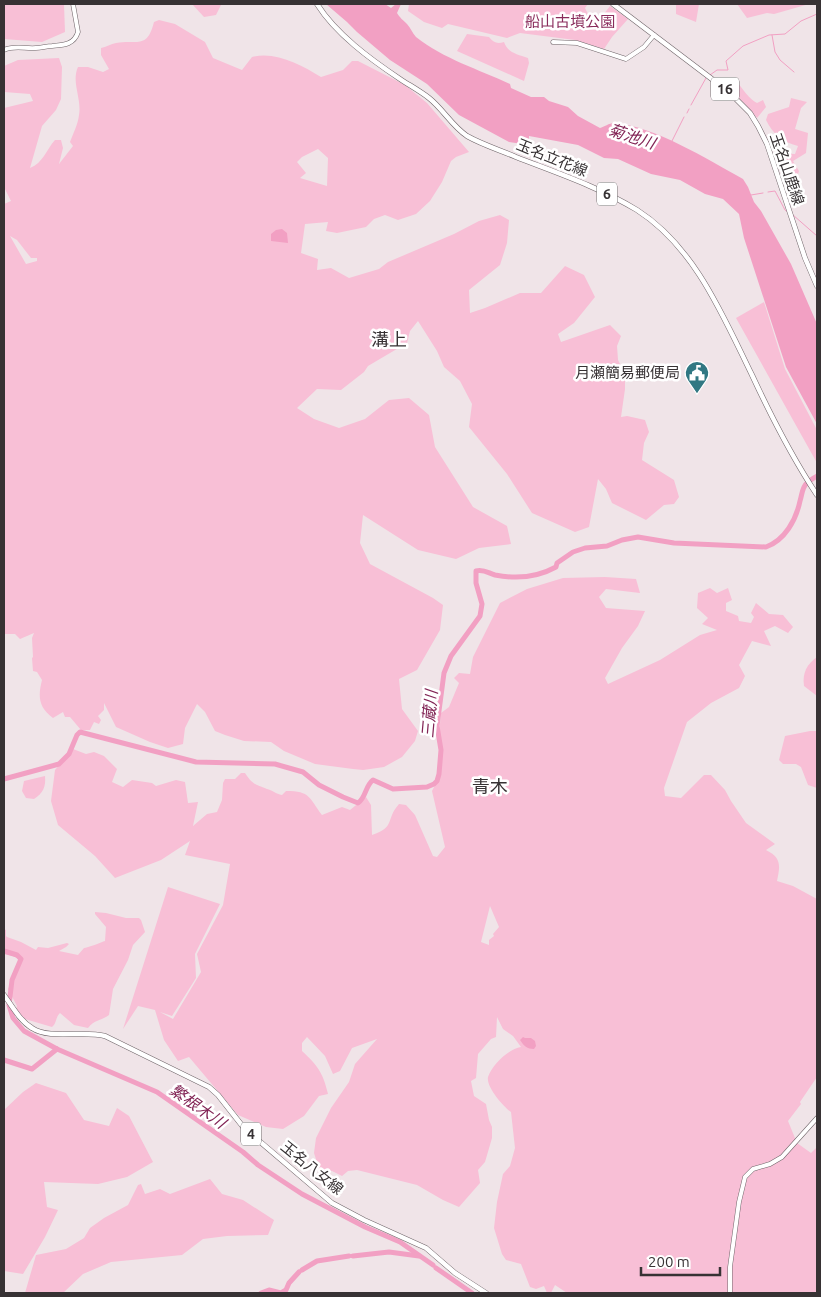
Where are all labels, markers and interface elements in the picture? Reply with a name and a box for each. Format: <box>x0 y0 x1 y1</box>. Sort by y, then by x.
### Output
park label: 船山古墳公園 <box>525 13 615 30</box>
road number: 16 <box>711 78 739 100</box>
water label: 菊池川 <box>606 120 660 153</box>
street label: 玉名山鹿線 <box>767 131 808 207</box>
street label: 玉名立花線 <box>514 136 590 179</box>
road number: 6 <box>597 182 617 205</box>
district label: 溝上 <box>371 329 407 349</box>
public building icon: 月瀬簡易郵便局 <box>684 360 710 394</box>
place label: 月瀬簡易郵便局 <box>575 364 680 381</box>
water label: 三蔵川 <box>418 687 440 739</box>
district label: 青木 <box>472 776 508 796</box>
water label: 繁根木川 <box>167 1080 231 1133</box>
road number: 4 <box>241 1122 261 1146</box>
street label: 玉名八女線 <box>278 1137 347 1198</box>
scale bar <box>641 1244 720 1276</box>
text: 200 m <box>648 1253 690 1270</box>

